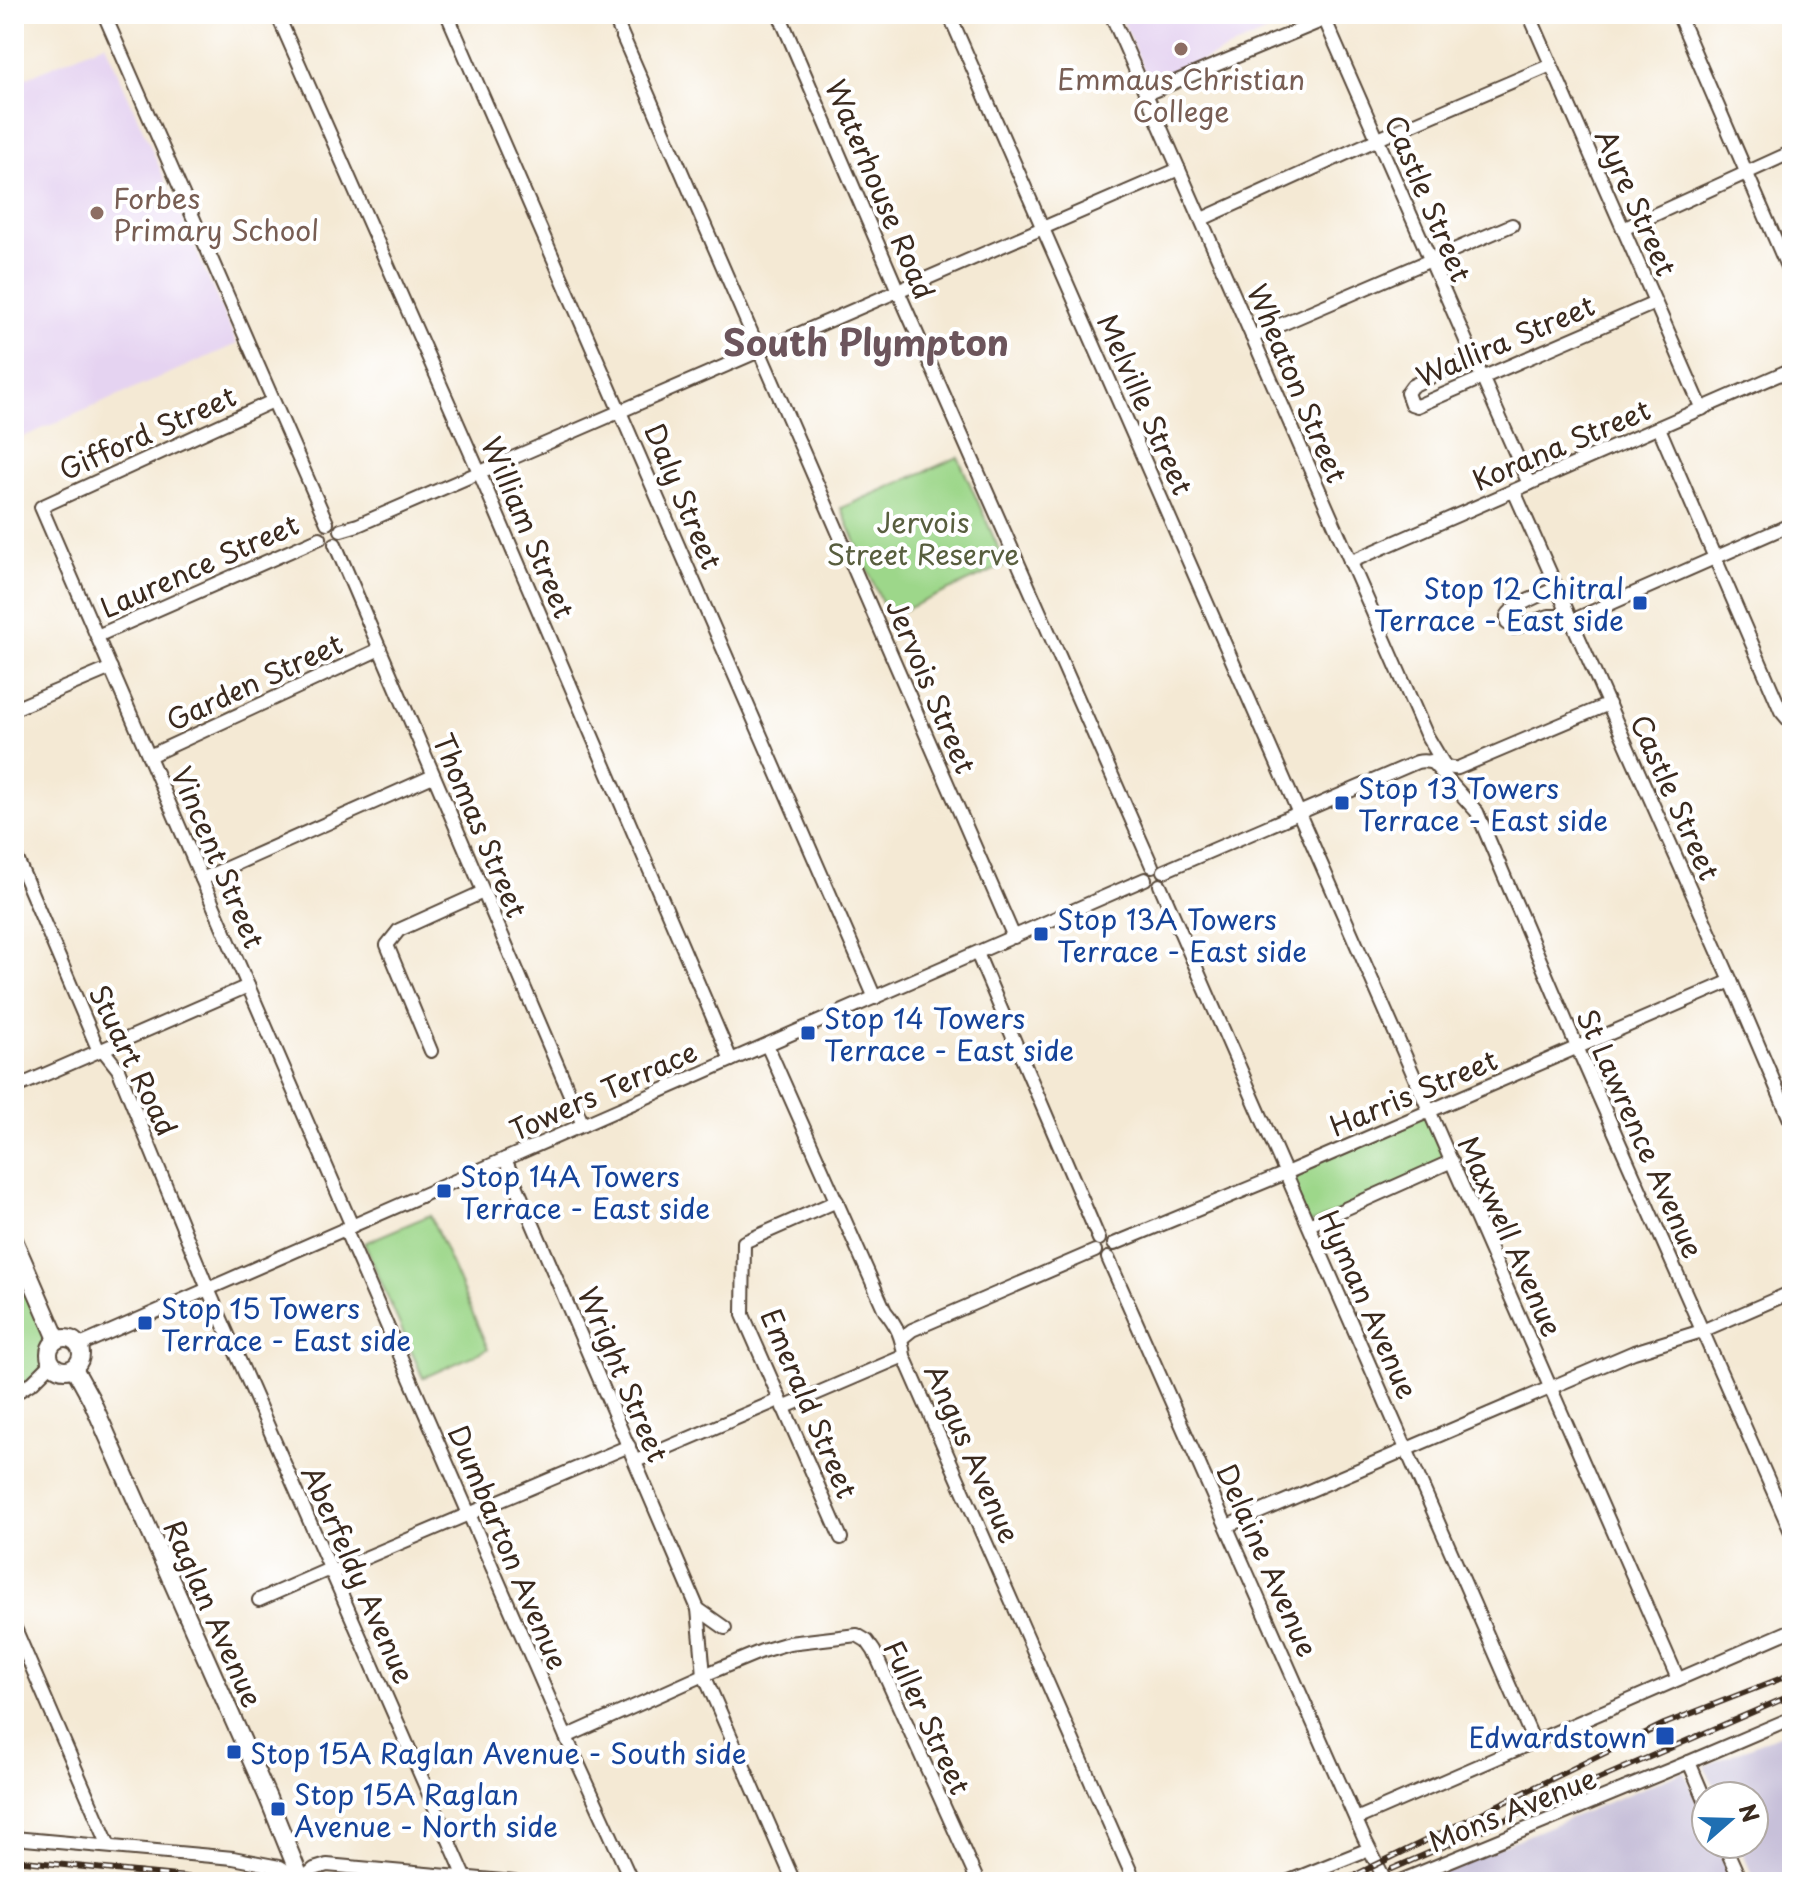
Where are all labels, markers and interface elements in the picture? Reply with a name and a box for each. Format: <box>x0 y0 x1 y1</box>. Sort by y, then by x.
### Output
marker: Emmaus Christian College <box>1172 40 1190 58</box>
place label: Emmaus Christian College <box>1057 57 1305 132</box>
street label: Waterhouse Road <box>815 72 947 306</box>
street label: Castle Street <box>1375 108 1483 288</box>
street label: Ayre Street <box>1585 121 1689 283</box>
place label: Forbes Primary School <box>113 176 319 251</box>
marker: Forbes Primary School <box>88 204 106 222</box>
street label: Wheaton Street <box>1237 277 1359 489</box>
street label: Wallira Street <box>1409 283 1601 397</box>
street label: Melville Street <box>1087 307 1205 501</box>
district label: South Plympton <box>723 314 1009 368</box>
street label: Gifford Street <box>52 374 242 490</box>
street label: Korana Street <box>1465 387 1657 501</box>
street label: Daly Street <box>634 416 734 576</box>
street label: William Street <box>471 429 587 625</box>
park label: Jervois Street Reserve <box>827 500 1019 575</box>
street label: Laurence Street <box>93 502 305 628</box>
place label: Stop 12 Chitral Terrace - East side <box>1374 566 1624 641</box>
street label: Jervois Street <box>876 592 988 780</box>
marker: Stop 12 Chitral Terrace - East side <box>1631 594 1649 612</box>
street label: Garden Street <box>159 621 349 741</box>
street label: Castle Street <box>1620 707 1732 887</box>
street label: Thomas Street <box>423 726 539 924</box>
street label: Vincent Street <box>161 759 277 955</box>
place label: Stop 13 Towers Terrace - East side <box>1358 766 1608 841</box>
marker: Stop 13 Towers Terrace - East side <box>1333 794 1351 812</box>
place label: Stop 13A Towers Terrace - East side <box>1057 897 1307 972</box>
marker: Stop 13A Towers Terrace - East side <box>1032 925 1050 943</box>
street label: Stuart Road <box>79 977 189 1143</box>
place label: Stop 14 Towers Terrace - East side <box>824 996 1074 1071</box>
street label: St Lawrence Avenue <box>1567 1001 1715 1265</box>
marker: Stop 14 Towers Terrace - East side <box>799 1024 817 1042</box>
street label: Towers Terrace <box>502 1029 704 1151</box>
street label: Harris Street <box>1322 1037 1504 1147</box>
street label: Maxwell Avenue <box>1448 1129 1574 1343</box>
place label: Stop 14A Towers Terrace - East side <box>460 1154 710 1229</box>
marker: Stop 14A Towers Terrace - East side <box>435 1182 453 1200</box>
street label: Hyman Avenue <box>1308 1203 1430 1405</box>
street label: Wright Street <box>568 1280 680 1468</box>
place label: Stop 15 Towers Terrace - East side <box>161 1286 411 1361</box>
street label: Emerald Street <box>751 1301 869 1505</box>
marker: Stop 15 Towers Terrace - East side <box>136 1314 154 1332</box>
street label: Angus Avenue <box>914 1356 1032 1550</box>
street label: Dumbarton Avenue <box>438 1418 580 1676</box>
street label: Delaine Avenue <box>1206 1457 1330 1663</box>
street label: Aberfeldy Avenue <box>292 1458 426 1690</box>
street label: Raglan Avenue <box>153 1512 275 1714</box>
street label: Fuller Street <box>873 1633 983 1801</box>
place label: Edwardstown <box>1468 1715 1647 1758</box>
marker: Edwardstown <box>1654 1725 1676 1747</box>
place label: Stop 15A Raglan Avenue - South side <box>250 1731 747 1774</box>
marker: Stop 15A Raglan Avenue - South side <box>225 1743 243 1761</box>
street label: Mons Avenue <box>1422 1756 1602 1862</box>
place label: Stop 15A Raglan Avenue - North side <box>294 1772 558 1847</box>
north arrow <box>1690 1780 1770 1860</box>
text: N <box>1732 1799 1769 1826</box>
marker: Stop 15A Raglan Avenue - North side <box>269 1800 287 1818</box>

